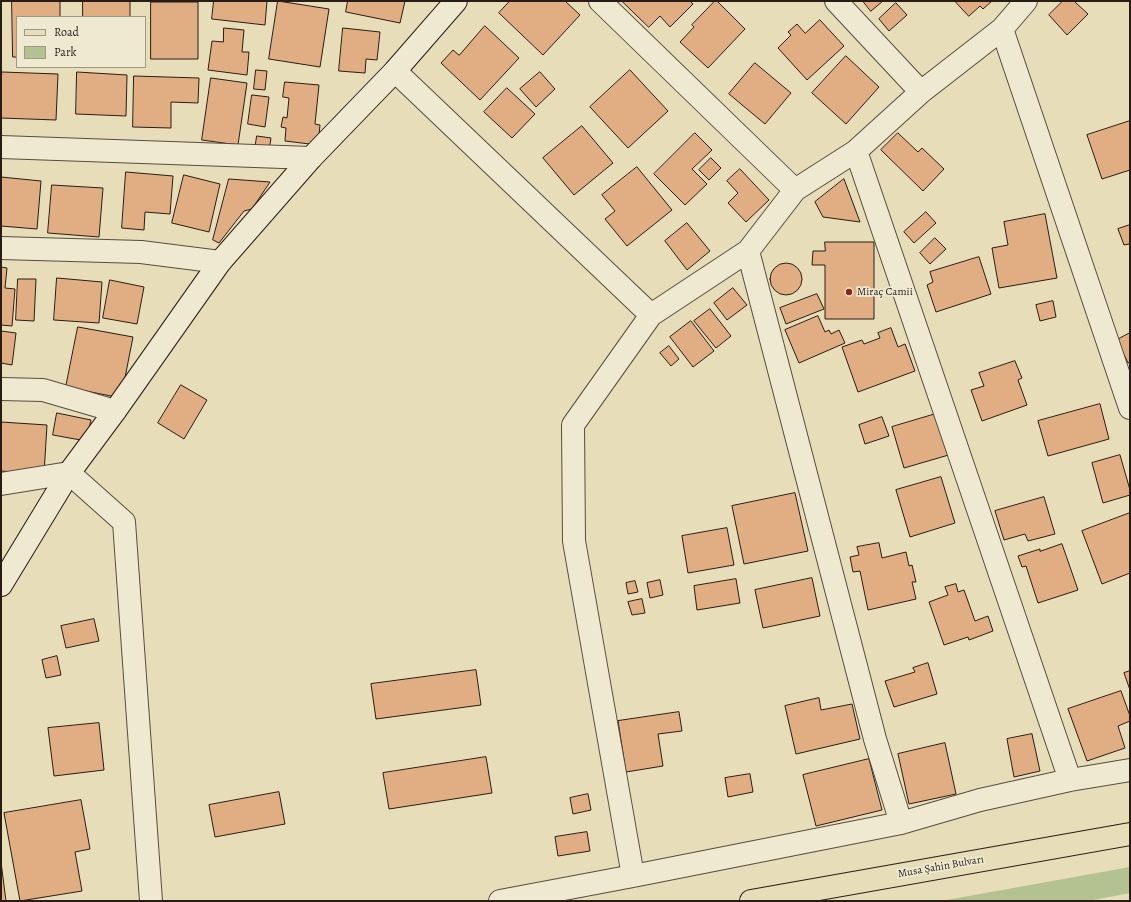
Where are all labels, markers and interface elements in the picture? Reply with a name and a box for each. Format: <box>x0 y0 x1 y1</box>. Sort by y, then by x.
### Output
legend <box>16 16 146 68</box>
text: Road <box>54 24 79 40</box>
text: Park <box>54 44 77 60</box>
place label: Miraç Camii <box>857 285 913 299</box>
marker: Miraç Camii <box>844 287 854 297</box>
street label: Musa Şahin Bulvarı <box>897 853 985 881</box>

